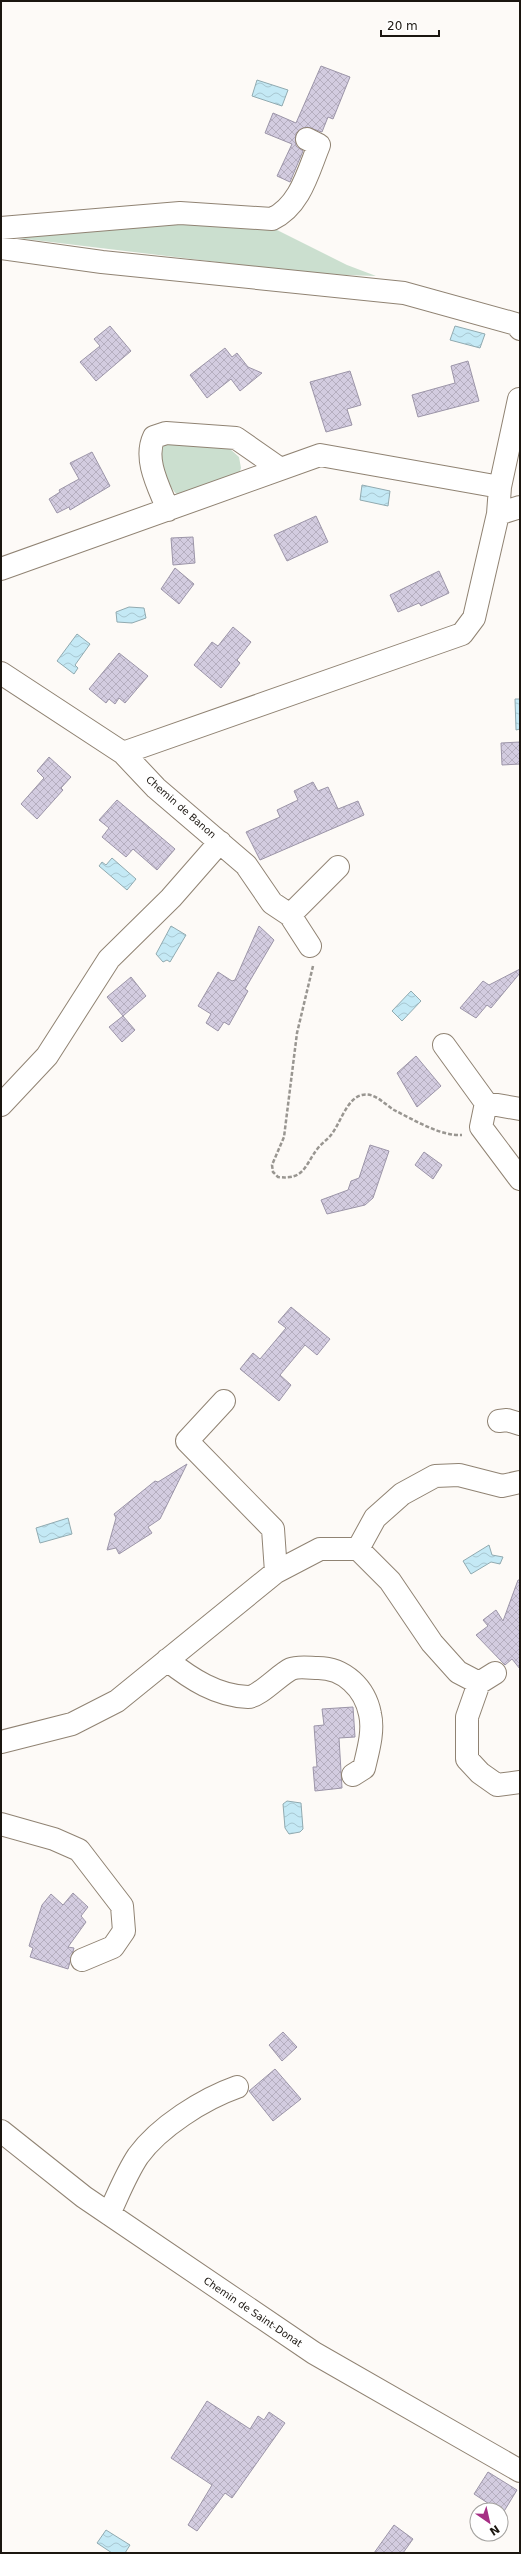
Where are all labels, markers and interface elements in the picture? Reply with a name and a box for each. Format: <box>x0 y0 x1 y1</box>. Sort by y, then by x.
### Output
scale bar <box>381 12 439 38</box>
text: 20 m <box>387 19 418 33</box>
street label: Chemin de Banon <box>144 774 218 840</box>
street label: Chemin de Saint-Donat <box>202 2275 304 2349</box>
north arrow <box>469 2502 509 2542</box>
text: N <box>487 2522 502 2538</box>

